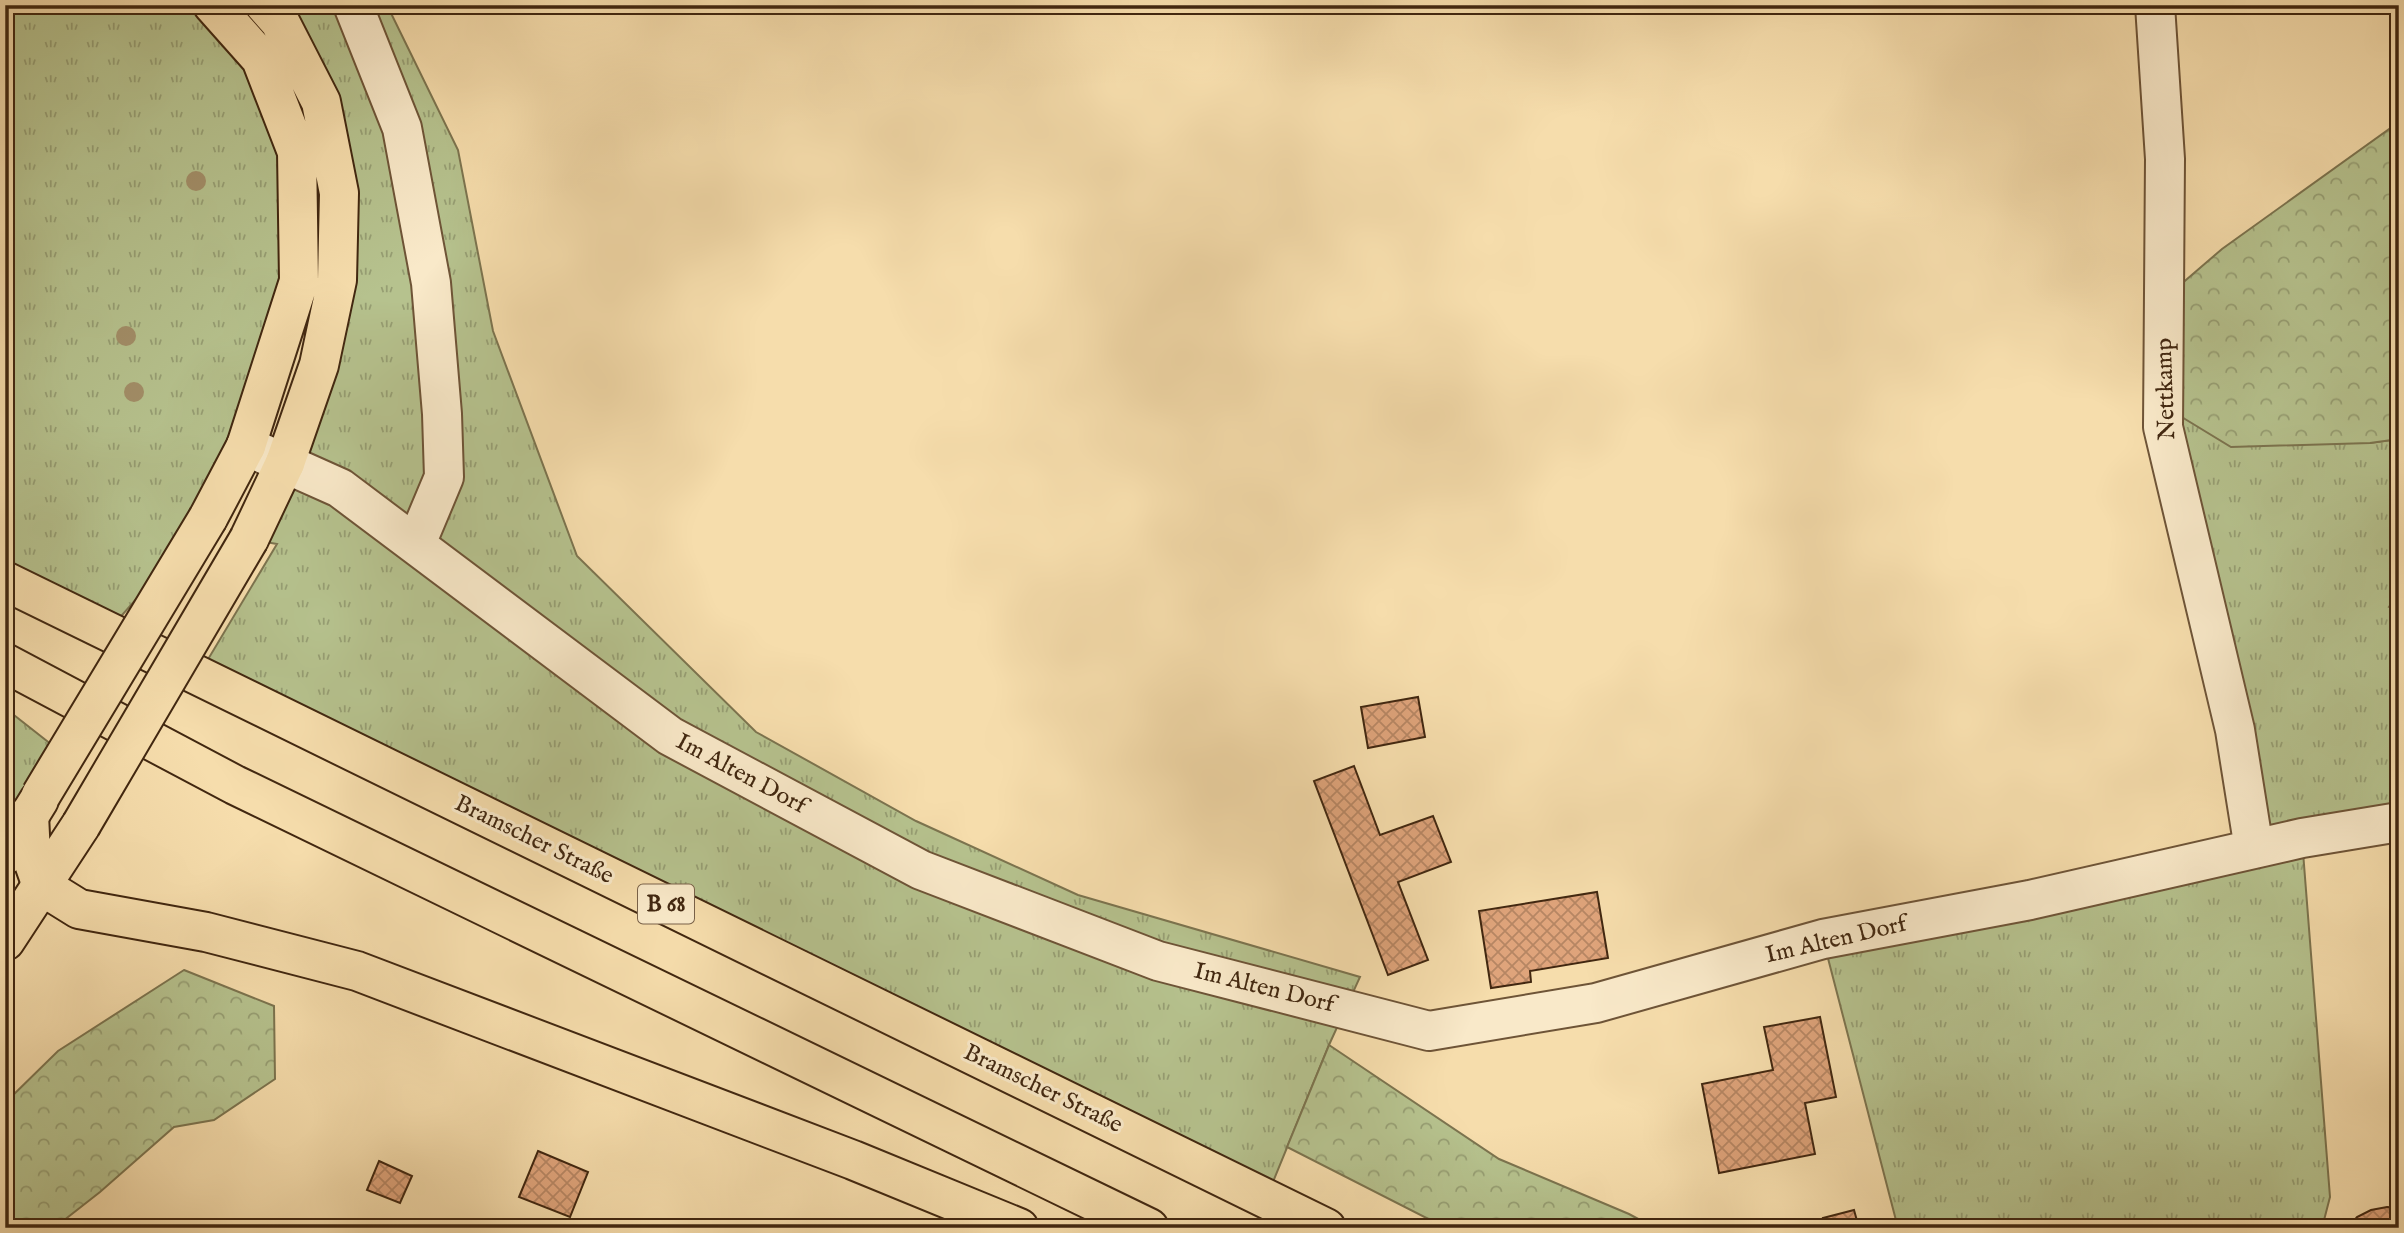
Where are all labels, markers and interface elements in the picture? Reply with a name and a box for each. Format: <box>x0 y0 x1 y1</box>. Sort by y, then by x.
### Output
street label: Nettkamp <box>2149 337 2183 441</box>
street label: Im Alten Dorf <box>670 727 816 823</box>
street label: Bramscher Straße <box>449 788 619 892</box>
road number: B 68 <box>638 884 694 923</box>
street label: Im Alten Dorf <box>1762 908 1914 971</box>
street label: Im Alten Dorf <box>1190 956 1342 1021</box>
street label: Bramscher Straße <box>958 1037 1128 1141</box>

